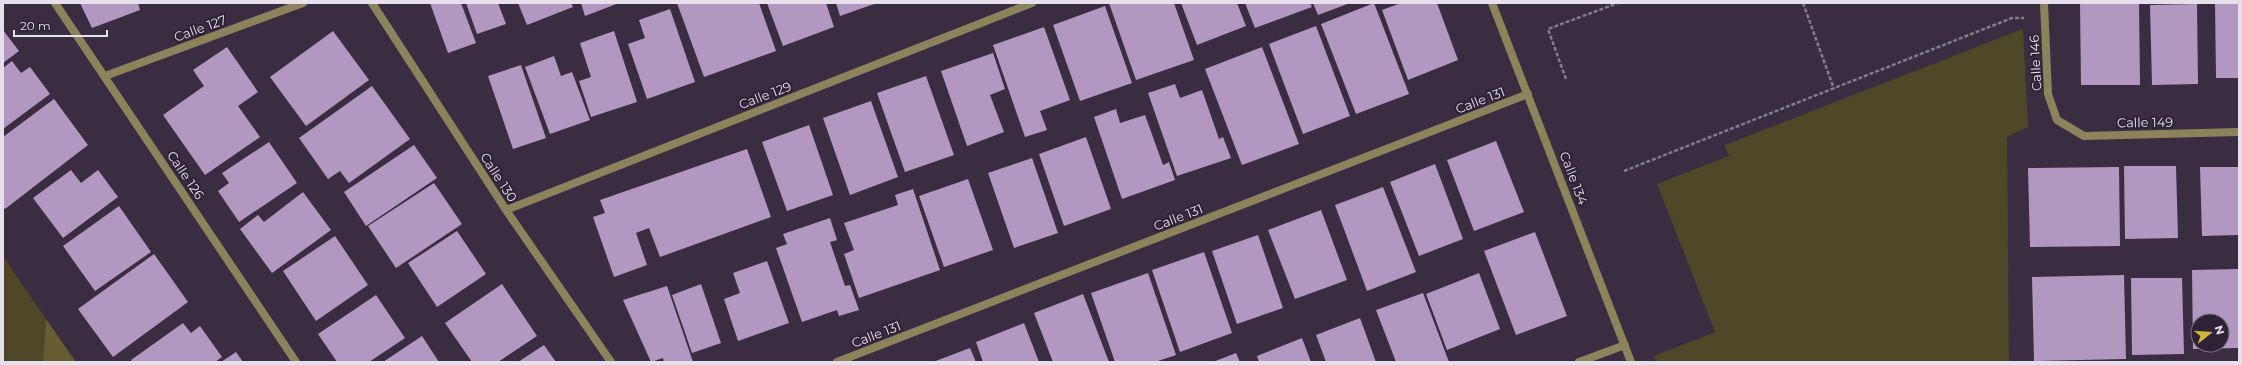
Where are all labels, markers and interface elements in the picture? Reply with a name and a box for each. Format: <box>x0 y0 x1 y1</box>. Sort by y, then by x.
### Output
street label: Calle 127 <box>172 11 229 45</box>
scale bar <box>14 12 107 38</box>
text: 20 m <box>20 18 51 33</box>
street label: Calle 146 <box>2026 34 2044 92</box>
street label: Calle 129 <box>736 78 794 112</box>
street label: Calle 131 <box>1453 83 1507 117</box>
street label: Calle 149 <box>2117 114 2173 130</box>
street label: Calle 126 <box>164 148 208 202</box>
street label: Calle 130 <box>477 149 521 205</box>
street label: Calle 134 <box>1557 149 1592 207</box>
street label: Calle 131 <box>1151 200 1205 234</box>
north arrow <box>2190 313 2230 353</box>
street label: Calle 131 <box>849 317 903 351</box>
text: N <box>2212 324 2228 336</box>

